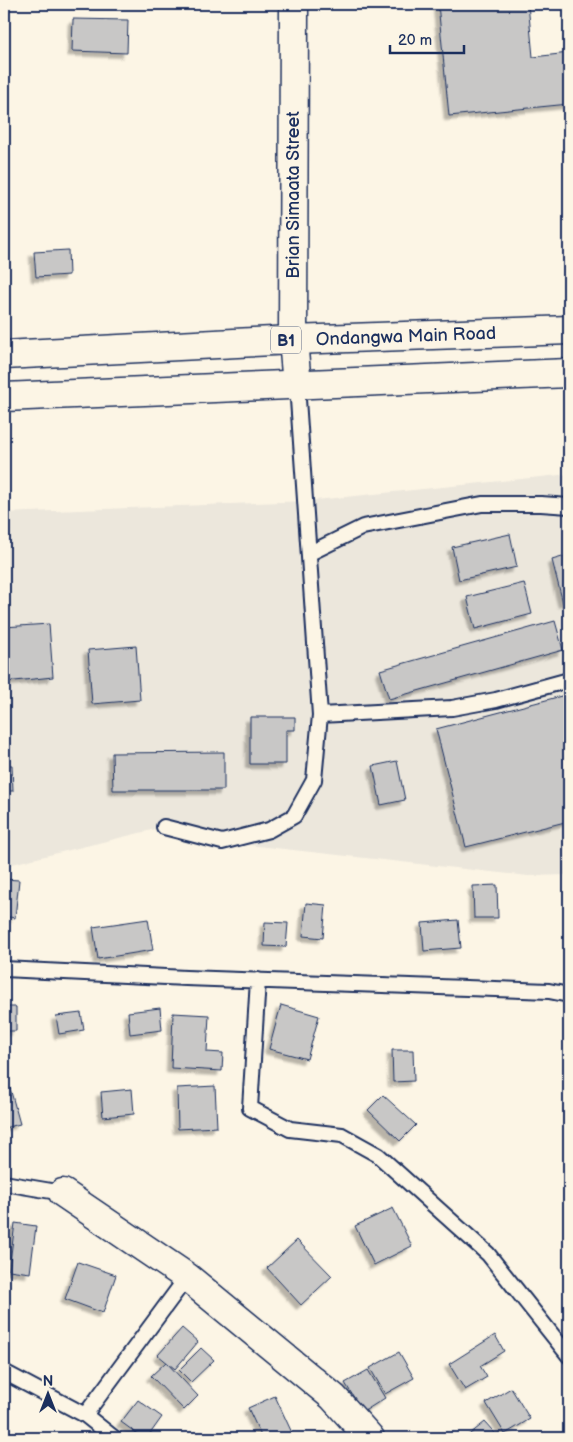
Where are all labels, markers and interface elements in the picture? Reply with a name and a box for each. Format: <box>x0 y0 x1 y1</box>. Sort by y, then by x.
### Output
scale bar <box>390 22 464 54</box>
text: 20 m <box>398 31 432 50</box>
street label: Brian Simaata Street <box>283 111 304 279</box>
street label: Ondangwa Main Road <box>316 323 497 350</box>
road number: B1 <box>271 326 301 354</box>
north arrow <box>22 1370 72 1420</box>
text: N <box>43 1373 53 1390</box>

